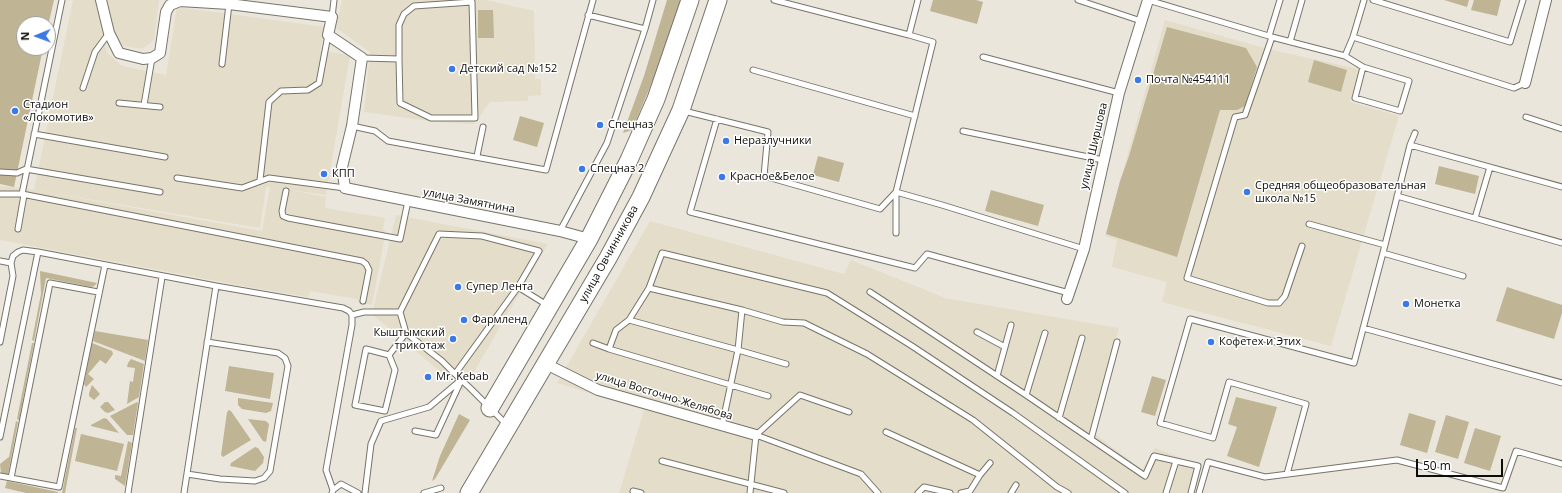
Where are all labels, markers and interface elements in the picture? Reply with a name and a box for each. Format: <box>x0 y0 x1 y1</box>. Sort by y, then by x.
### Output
north arrow <box>16 16 56 56</box>
text: N <box>17 32 32 41</box>
place label: Детский сад №152 <box>460 62 557 76</box>
marker: Детский сад №152 <box>447 64 457 74</box>
place label: Почта №454111 <box>1146 73 1230 87</box>
marker: Почта №454111 <box>1133 75 1143 85</box>
place label: Стадион «Локомотив» <box>23 98 94 124</box>
street label: улица Ширшова <box>1078 101 1110 191</box>
marker: Стадион «Локомотив» <box>10 106 20 116</box>
place label: Спецназ <box>608 118 653 132</box>
marker: Спецназ <box>595 120 605 130</box>
place label: Неразлучники <box>734 134 812 148</box>
marker: Неразлучники <box>721 136 731 146</box>
place label: Спецназ 2 <box>590 162 644 176</box>
marker: Спецназ 2 <box>577 164 587 174</box>
place label: КПП <box>332 167 355 181</box>
marker: КПП <box>319 169 329 179</box>
place label: Красное&Белое <box>730 170 815 184</box>
marker: Красное&Белое <box>717 172 727 182</box>
place label: Средняя общеобразовательная школа №15 <box>1255 179 1426 205</box>
street label: улица Замятнина <box>422 186 516 216</box>
marker: Средняя общеобразовательная школа №15 <box>1242 187 1252 197</box>
street label: улица Овчинникова <box>577 203 641 305</box>
place label: Супер Лента <box>466 280 533 294</box>
marker: Супер Лента <box>453 282 463 292</box>
place label: Монетка <box>1414 297 1461 311</box>
marker: Монетка <box>1401 299 1411 309</box>
place label: Фармленд <box>472 313 527 327</box>
marker: Фармленд <box>459 315 469 325</box>
place label: Кыштымский трикотаж <box>373 326 445 352</box>
marker: Кыштымский трикотаж <box>448 334 458 344</box>
place label: Кофетех и Этих <box>1219 335 1301 349</box>
marker: Кофетех и Этих <box>1206 337 1216 347</box>
street label: улица Восточно-Желябова <box>594 369 734 423</box>
place label: Mr. Kebab <box>436 370 489 384</box>
marker: Mr. Kebab <box>423 372 433 382</box>
scale bar <box>1418 451 1505 477</box>
text: 50 m <box>1423 457 1451 474</box>

